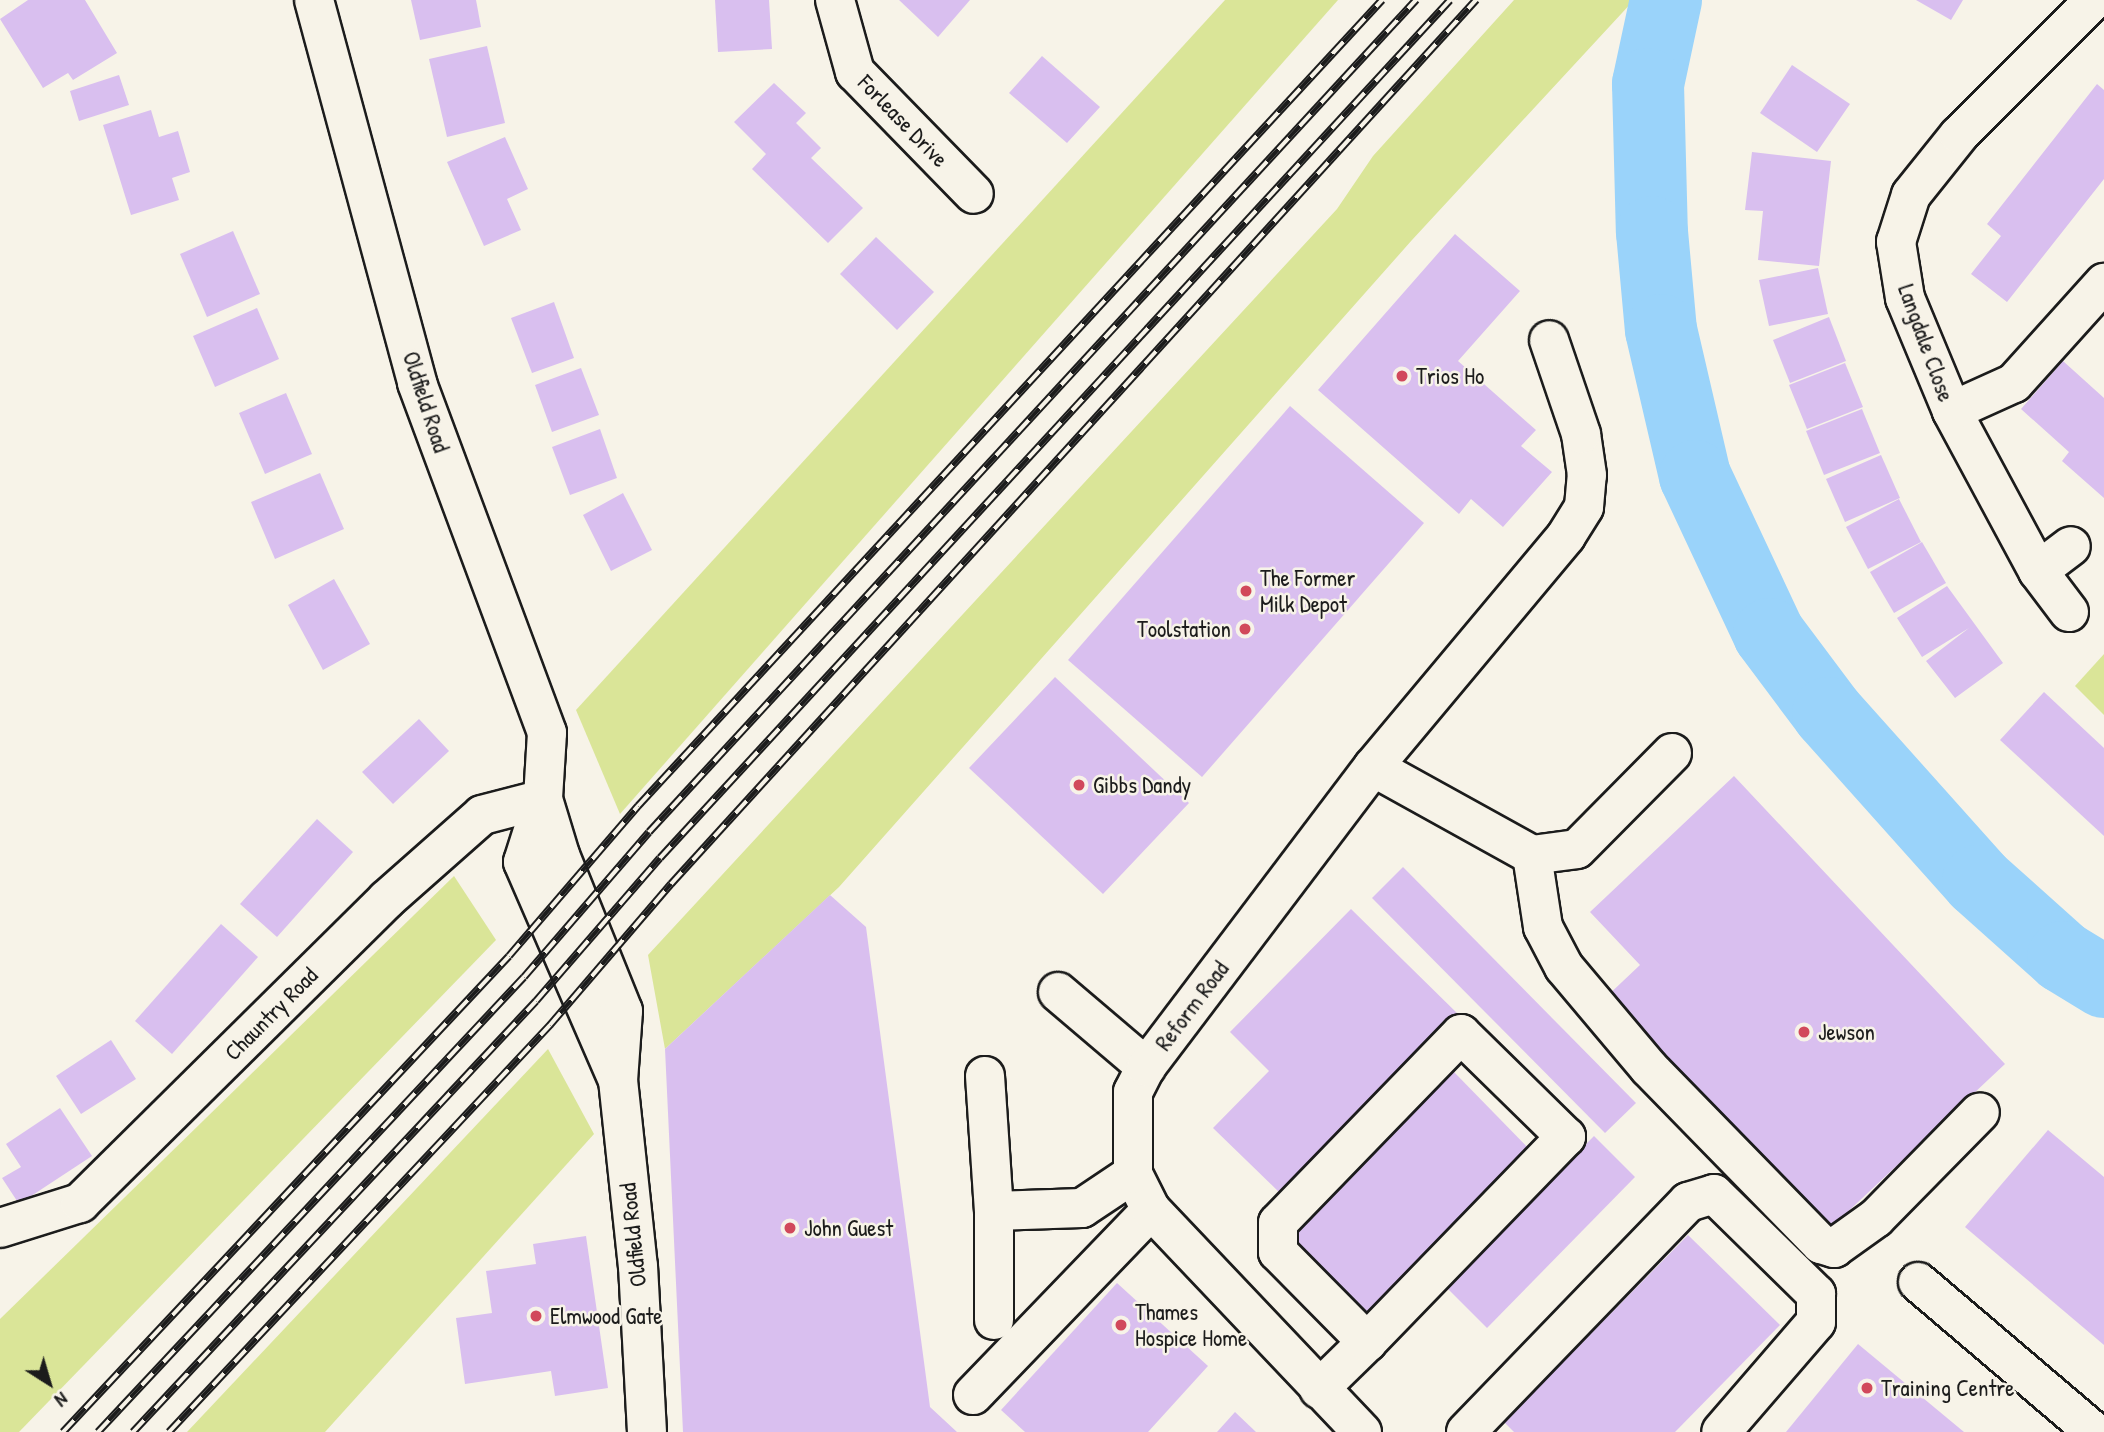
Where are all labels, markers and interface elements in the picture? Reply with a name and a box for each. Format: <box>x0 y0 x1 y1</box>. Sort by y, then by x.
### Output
street label: Forlease Drive <box>852 69 954 173</box>
street label: Langdale Close <box>1892 281 1960 405</box>
street label: Oldfield Road <box>397 348 455 456</box>
place label: Trios Ho <box>1416 362 1484 390</box>
marker: Trios Ho <box>1394 368 1410 384</box>
place label: The Former Milk Depot <box>1260 564 1355 618</box>
marker: The Former Milk Depot <box>1238 583 1254 599</box>
place label: Toolstation <box>1137 615 1231 643</box>
marker: Toolstation <box>1237 621 1253 637</box>
place label: Gibbs Dandy <box>1093 771 1191 799</box>
marker: Gibbs Dandy <box>1071 777 1087 793</box>
street label: Reform Road <box>1150 956 1234 1056</box>
street label: Chauntry Road <box>219 962 323 1066</box>
place label: Jewson <box>1818 1018 1875 1046</box>
marker: Jewson <box>1796 1024 1812 1040</box>
street label: Oldfield Road <box>614 1182 652 1288</box>
place label: John Guest <box>804 1214 893 1242</box>
marker: John Guest <box>782 1220 798 1236</box>
place label: Thames Hospice Home <box>1135 1298 1247 1352</box>
place label: Elmwood Gate <box>550 1302 662 1330</box>
marker: Elmwood Gate <box>528 1308 544 1324</box>
marker: Thames Hospice Home <box>1113 1317 1129 1333</box>
north arrow <box>14 1348 84 1418</box>
place label: Training Centre <box>1881 1374 2014 1402</box>
marker: Training Centre <box>1859 1380 1875 1396</box>
text: N <box>50 1386 74 1413</box>

